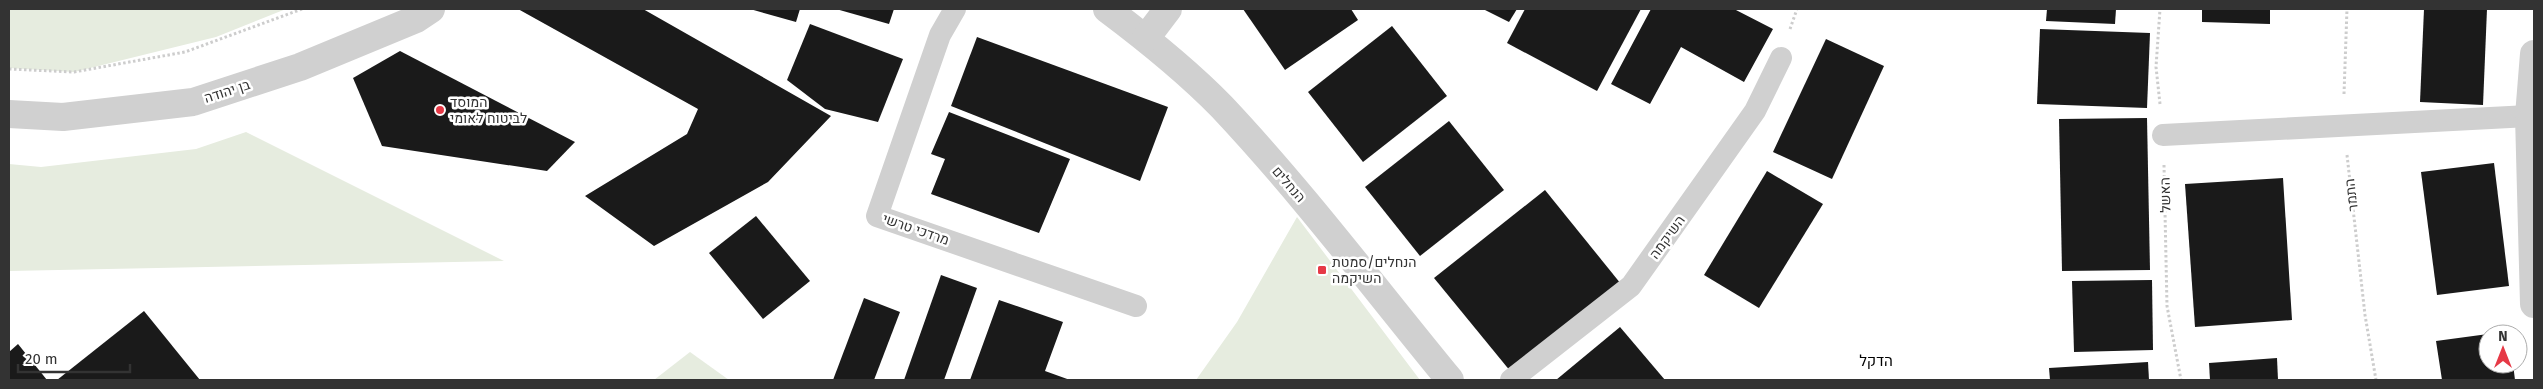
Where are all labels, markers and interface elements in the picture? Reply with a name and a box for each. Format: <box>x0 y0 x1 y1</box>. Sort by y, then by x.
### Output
street label: בן יהודה <box>202 76 253 107</box>
place label: המוסד לביטוח לאומי <box>450 94 527 127</box>
marker: המוסד לביטוח לאומי <box>434 104 446 116</box>
street label: הנחלים <box>1268 163 1309 206</box>
street label: האשל <box>2156 177 2175 213</box>
street label: התמר <box>2341 178 2362 212</box>
street label: מרדכי טרשי <box>880 210 951 249</box>
street label: השיקמה <box>1646 212 1689 262</box>
place label: הנחלים/סמטת השיקמה <box>1332 254 1417 287</box>
marker: הנחלים/סמטת השיקמה <box>1316 264 1328 276</box>
north arrow <box>2478 324 2528 374</box>
text: N <box>2498 328 2508 345</box>
scale bar <box>18 342 130 374</box>
text: 20 m <box>25 350 58 368</box>
district label: הדקל <box>1859 352 1893 370</box>

